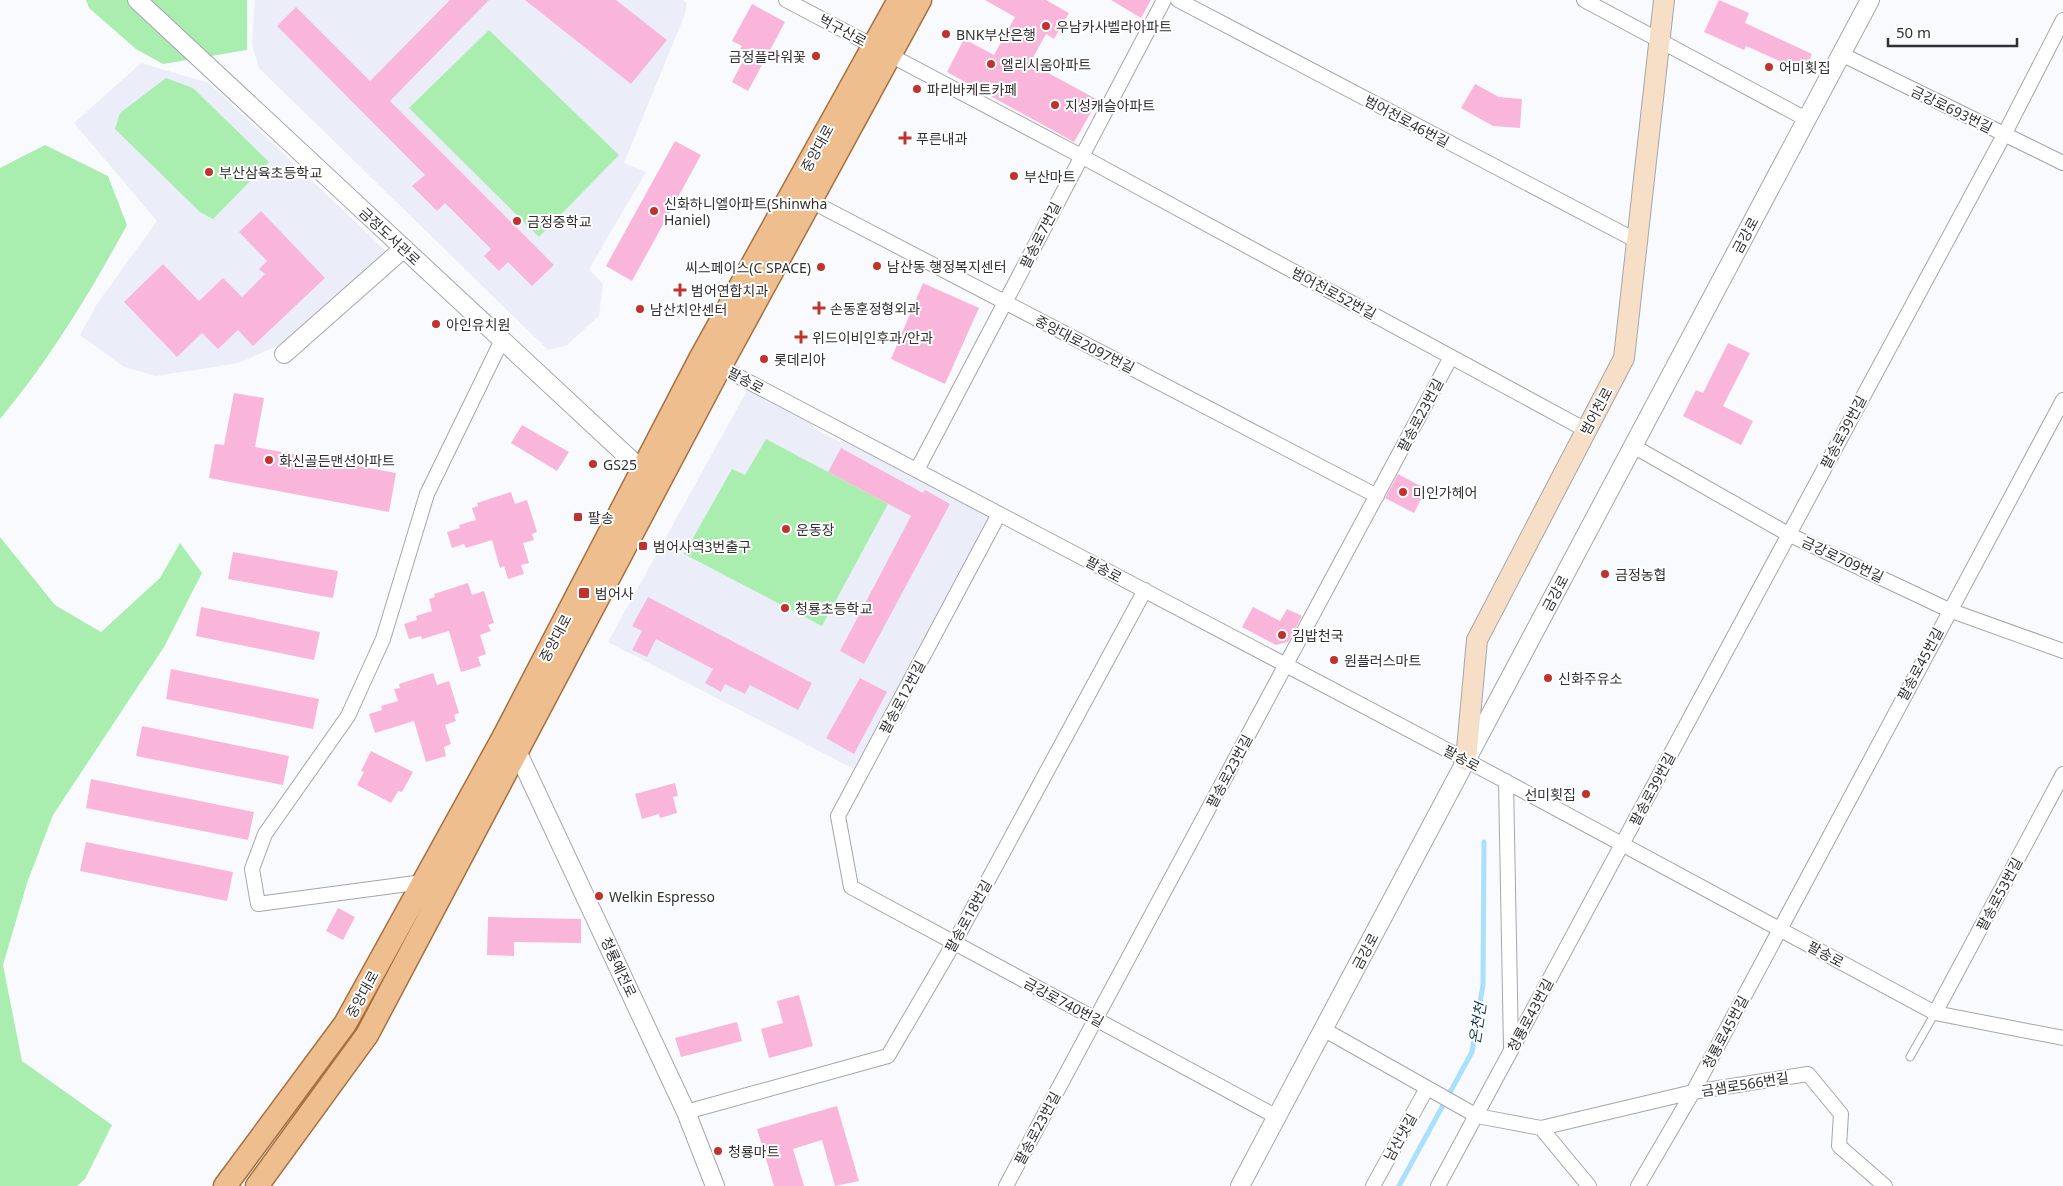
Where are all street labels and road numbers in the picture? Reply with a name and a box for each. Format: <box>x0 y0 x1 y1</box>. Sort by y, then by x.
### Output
street label: 벅구산로 <box>816 10 870 51</box>
street label: 금강로693번길 <box>1908 81 1996 137</box>
street label: 범어천로46번길 <box>1361 91 1453 151</box>
street label: 중앙대로 <box>796 121 838 175</box>
street label: 팔송로7번길 <box>1015 198 1065 272</box>
street label: 금정도서관로 <box>355 203 425 269</box>
street label: 금강로 <box>1728 213 1763 257</box>
street label: 범어천로52번길 <box>1288 263 1380 323</box>
street label: 중앙대로2097번길 <box>1032 311 1138 377</box>
street label: 팔송로 <box>724 363 768 398</box>
street label: 팔송로23번길 <box>1393 375 1447 455</box>
street label: 범어천로 <box>1576 384 1617 438</box>
street label: 팔송로39번길 <box>1816 392 1870 472</box>
street label: 금강로709번길 <box>1799 532 1887 586</box>
street label: 팔송로 <box>1082 552 1126 587</box>
street label: 금강로 <box>1538 571 1573 615</box>
street label: 중앙대로 <box>535 611 576 665</box>
street label: 팔송로45번길 <box>1893 624 1947 704</box>
street label: 팔송로12번길 <box>875 657 929 737</box>
street label: 팔송로23번길 <box>1202 731 1256 811</box>
street label: 팔송로 <box>1440 741 1484 776</box>
street label: 팔송로39번길 <box>1625 749 1679 829</box>
street label: 팔송로53번길 <box>1972 854 2026 934</box>
street label: 팔송로18번길 <box>940 876 996 956</box>
street label: 금강로 <box>1348 929 1383 973</box>
street label: 청룡예전로 <box>597 934 641 1000</box>
street label: 팔송로 <box>1804 937 1848 972</box>
street label: 중앙대로 <box>341 967 383 1021</box>
street label: 금강로740번길 <box>1020 973 1108 1031</box>
street label: 청룡로43번길 <box>1503 975 1557 1055</box>
street label: 청룡로45번길 <box>1698 992 1752 1072</box>
street label: 금샘로566번길 <box>1700 1068 1790 1100</box>
street label: 팔송로23번길 <box>1010 1088 1064 1168</box>
street label: 남산냇길 <box>1379 1110 1421 1164</box>

